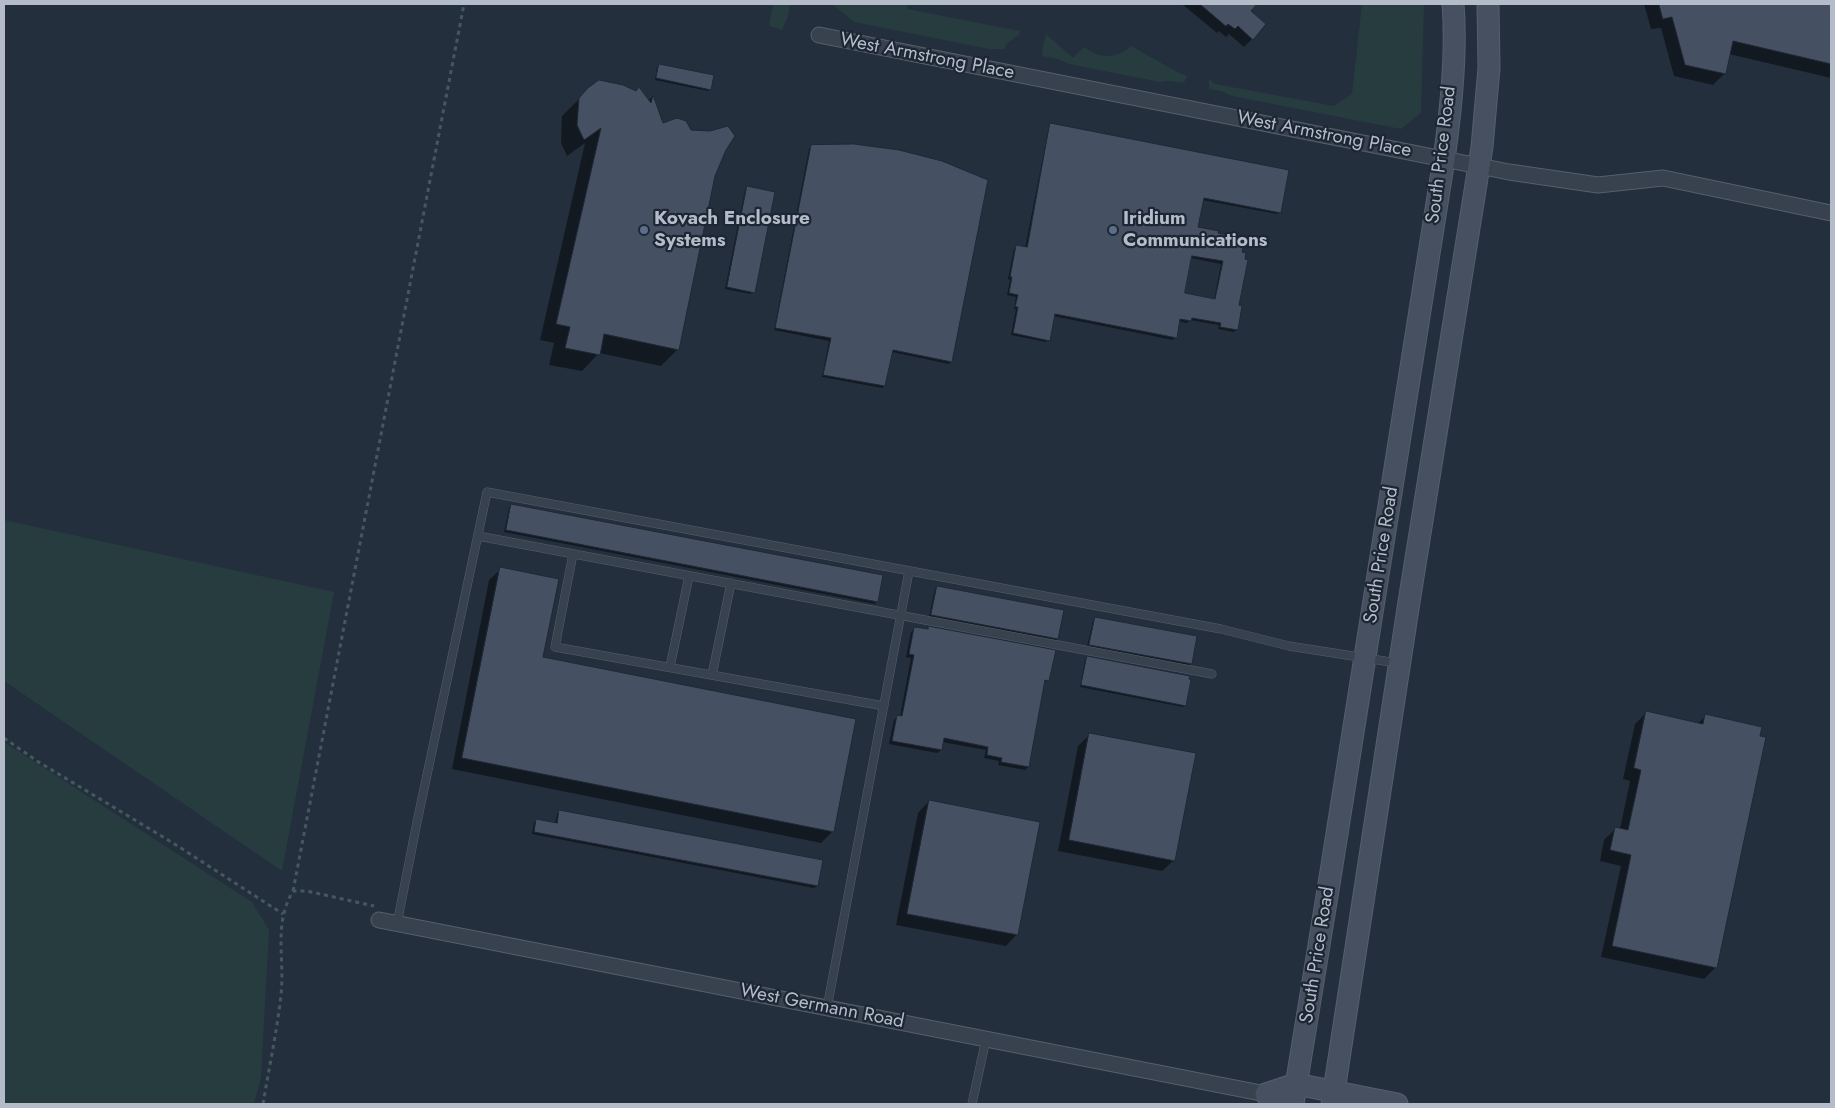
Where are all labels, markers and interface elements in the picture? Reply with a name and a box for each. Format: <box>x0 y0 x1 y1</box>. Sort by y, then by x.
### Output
street label: West Armstrong Place <box>838 29 1016 85</box>
street label: South Price Road <box>1422 85 1462 225</box>
street label: West Armstrong Place <box>1235 107 1413 163</box>
place label: Kovach Enclosure Systems <box>654 208 810 252</box>
place label: Iridium Communications <box>1123 208 1267 252</box>
marker: Kovach Enclosure Systems <box>638 224 650 236</box>
marker: Iridium Communications <box>1107 224 1119 236</box>
street label: South Price Road <box>1360 485 1404 625</box>
street label: South Price Road <box>1296 885 1340 1025</box>
street label: West Germann Road <box>738 980 906 1034</box>

